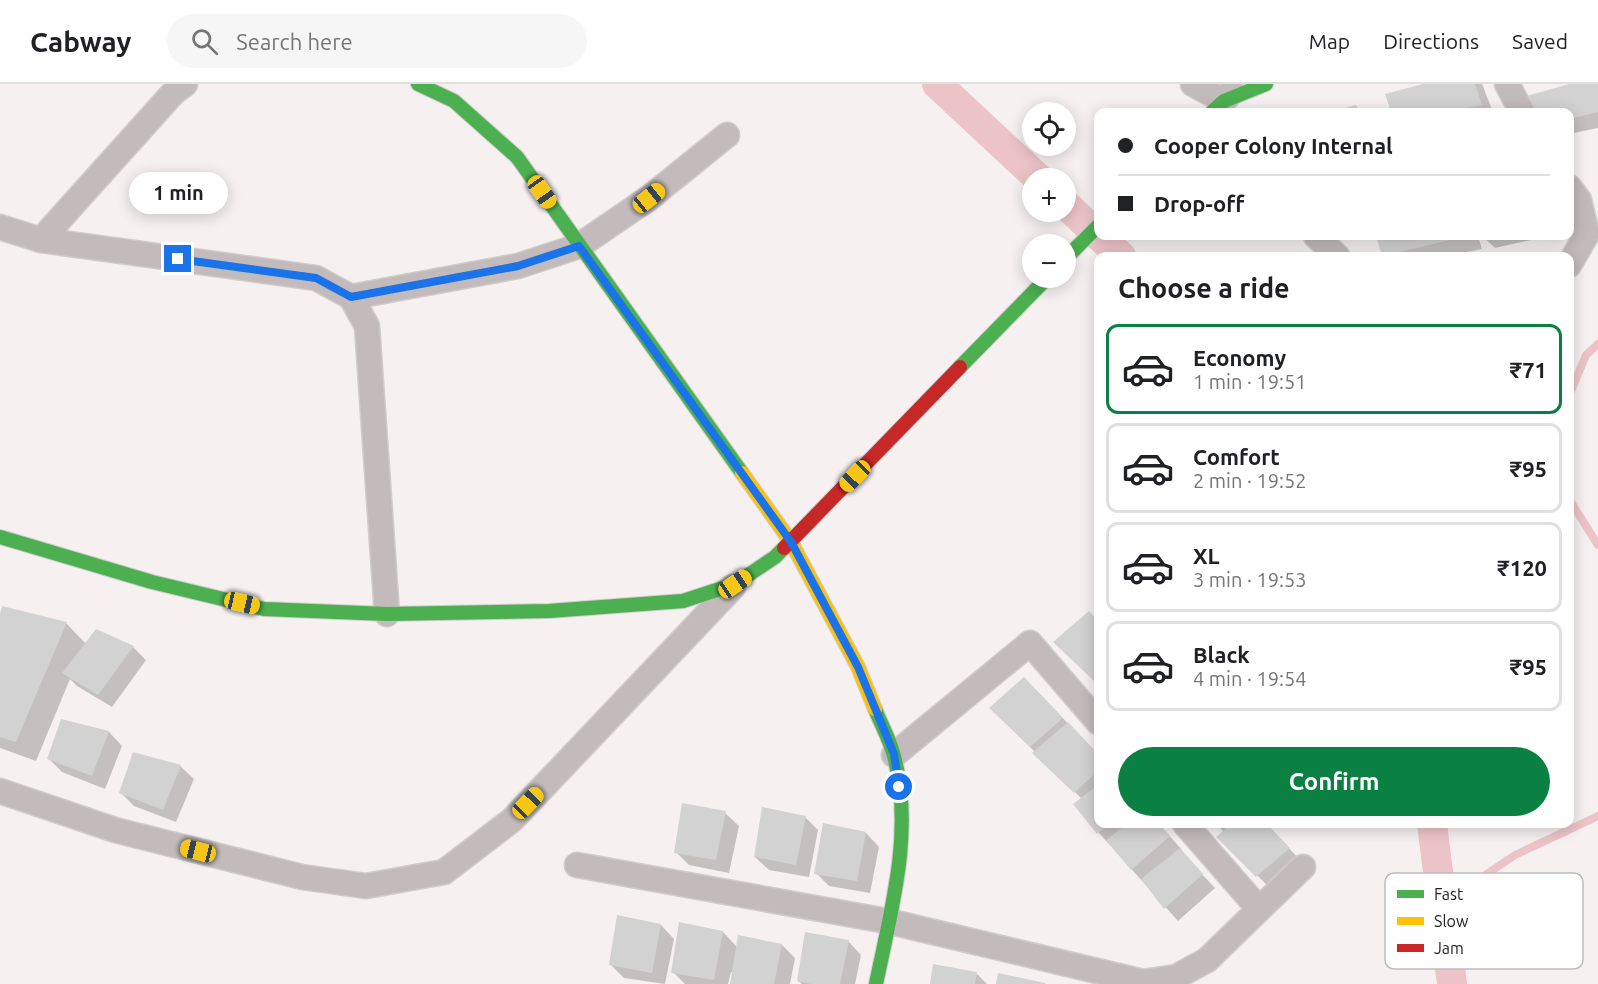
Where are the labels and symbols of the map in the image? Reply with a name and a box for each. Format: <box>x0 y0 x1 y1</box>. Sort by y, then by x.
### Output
callout: 1 min <box>128 172 228 214</box>
car <box>524 172 560 212</box>
car <box>629 180 669 216</box>
route end <box>164 245 191 272</box>
car <box>836 457 874 495</box>
car <box>715 566 755 602</box>
car <box>222 590 262 616</box>
route start <box>885 773 912 800</box>
car <box>509 784 547 822</box>
car <box>178 838 218 864</box>
legend <box>1385 873 1583 969</box>
text: Fast <box>1434 885 1464 903</box>
text: Slow <box>1434 912 1469 930</box>
text: Jam <box>1434 939 1464 957</box>

